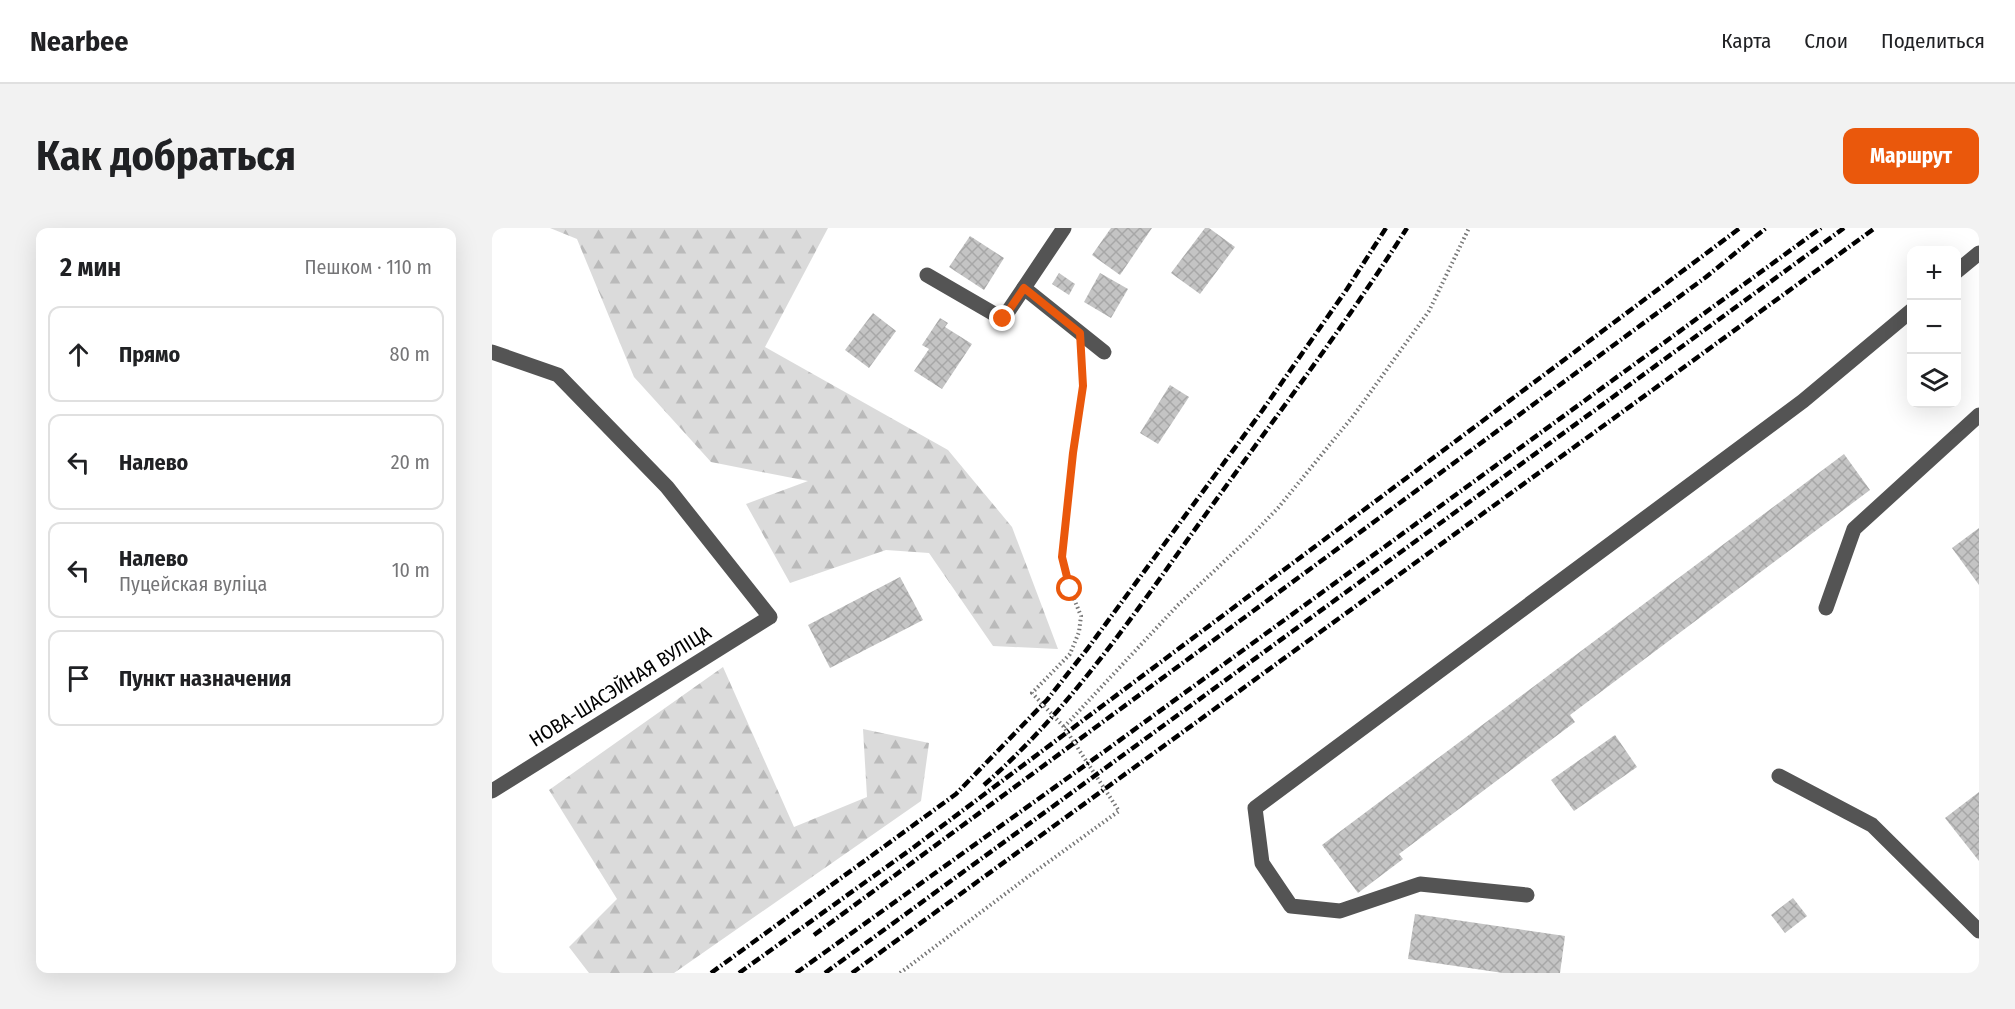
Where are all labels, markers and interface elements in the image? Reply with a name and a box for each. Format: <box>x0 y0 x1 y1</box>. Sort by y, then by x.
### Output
text: Nearbee <box>30 25 129 58</box>
text: Карта <box>1721 28 1771 54</box>
text: Слои <box>1804 28 1848 54</box>
text: Поделиться <box>1881 28 1985 54</box>
button: Маршрут <box>1843 128 1979 184</box>
text: Как добраться <box>36 131 296 181</box>
map controls <box>1907 246 1961 408</box>
button: + <box>1907 246 1961 300</box>
text: 2 мин <box>60 252 121 283</box>
text: Пешком · 110 m <box>304 255 432 279</box>
button: − <box>1907 300 1961 354</box>
route end <box>989 305 1015 331</box>
icon: ahead <box>62 338 95 371</box>
text: Прямо <box>119 341 180 368</box>
text: 80 m <box>390 342 430 366</box>
button: layers <box>1907 354 1961 408</box>
icon: left <box>62 446 95 479</box>
text: Налево <box>119 449 188 476</box>
text: 20 m <box>391 450 430 474</box>
text: Налево <box>119 545 188 572</box>
icon: left <box>62 554 95 587</box>
text: 10 m <box>392 558 430 582</box>
text: Пуцейская вуліца <box>119 572 267 596</box>
route start <box>1056 575 1082 601</box>
street label: НОВА-ШАСЭЙНАЯ ВУЛІЦА <box>525 620 716 752</box>
icon: arrive <box>62 662 95 695</box>
text: Пункт назначения <box>119 665 291 692</box>

